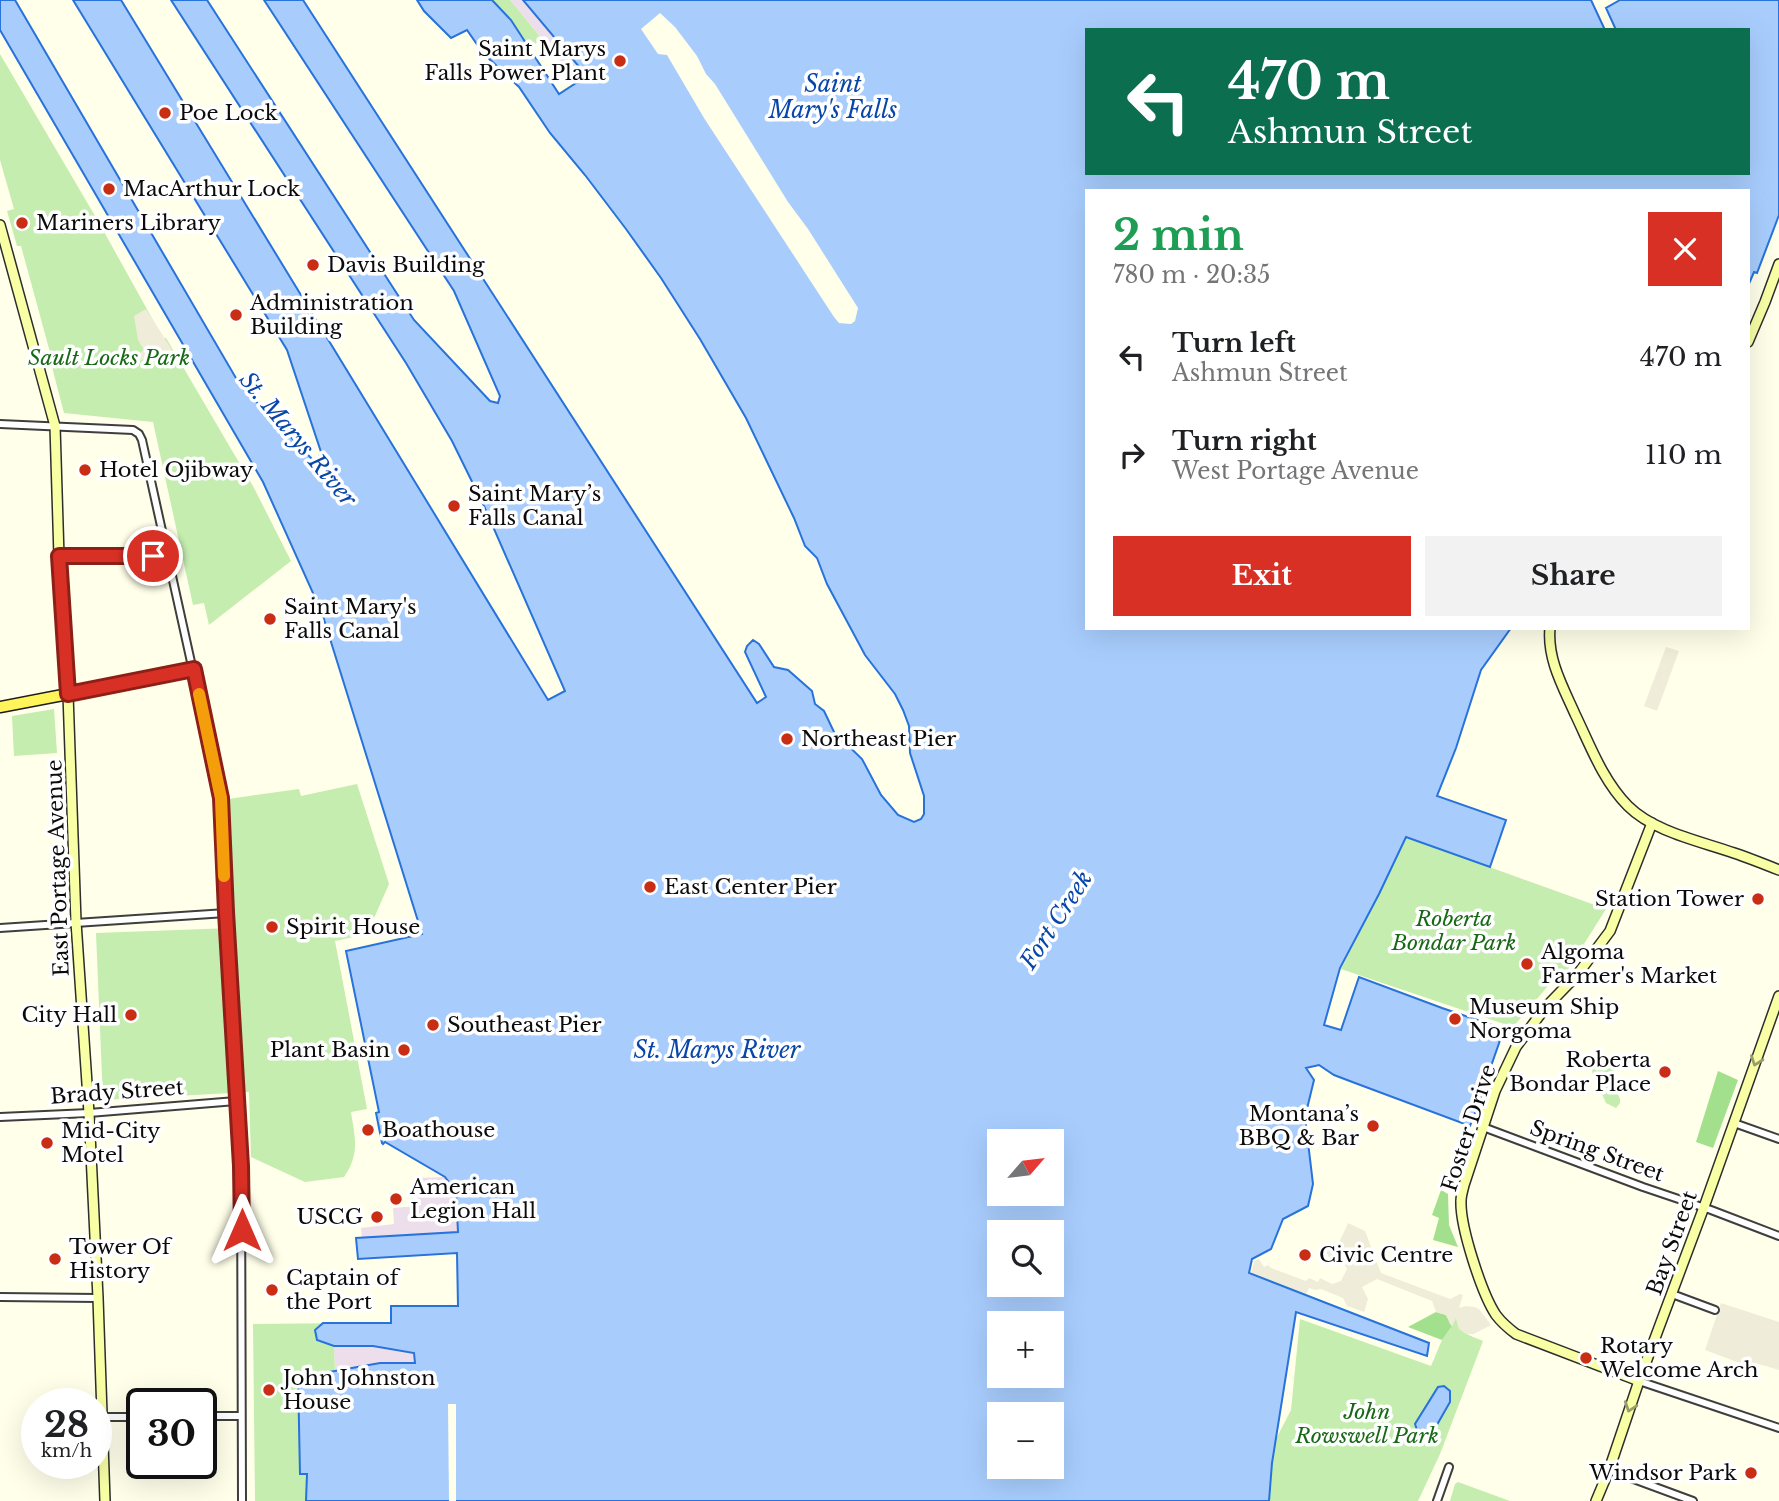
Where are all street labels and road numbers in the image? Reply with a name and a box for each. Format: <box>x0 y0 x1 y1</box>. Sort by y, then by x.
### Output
street label: East Portage Avenue <box>41 759 75 977</box>
street label: Foster Drive <box>1436 1061 1502 1195</box>
street label: Brady Street <box>49 1074 185 1110</box>
street label: Spring Street <box>1526 1115 1668 1187</box>
street label: Bay Street <box>1641 1187 1703 1299</box>

